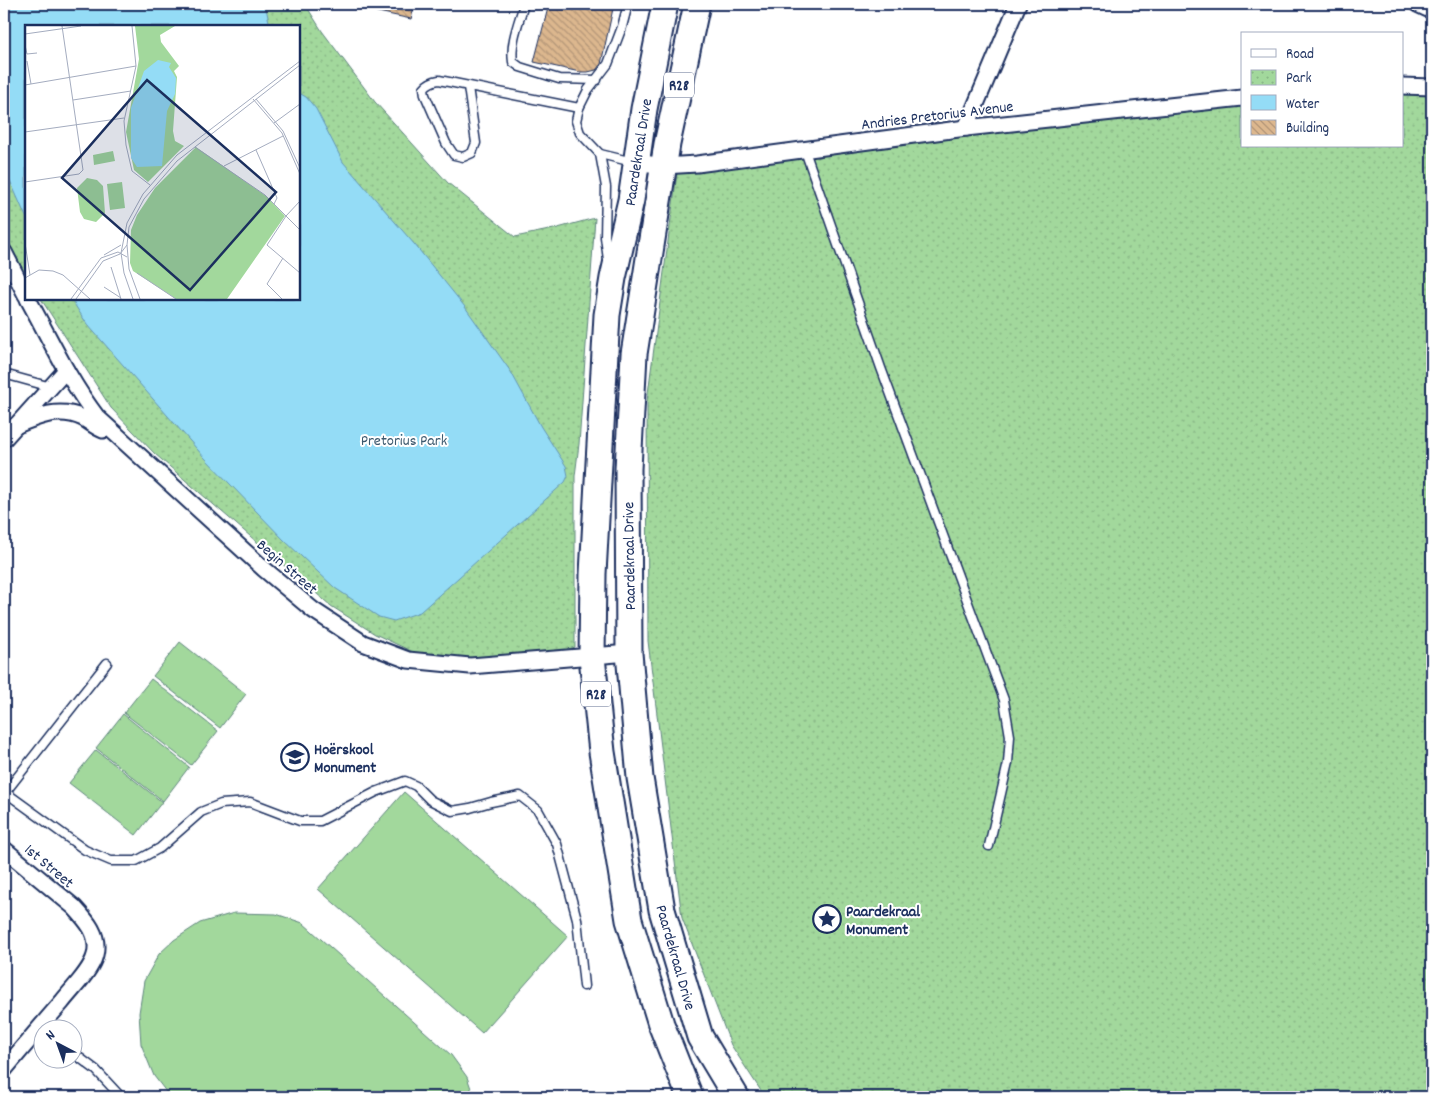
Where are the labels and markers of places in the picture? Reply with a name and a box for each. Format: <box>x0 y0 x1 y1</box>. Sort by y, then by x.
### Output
place label: Hoërskool Monument <box>314 739 376 780</box>
school or university icon: Hoërskool Monument <box>280 742 310 772</box>
place label: Paardekraal Monument <box>846 901 920 942</box>
place icon: Paardekraal Monument <box>812 904 842 934</box>

